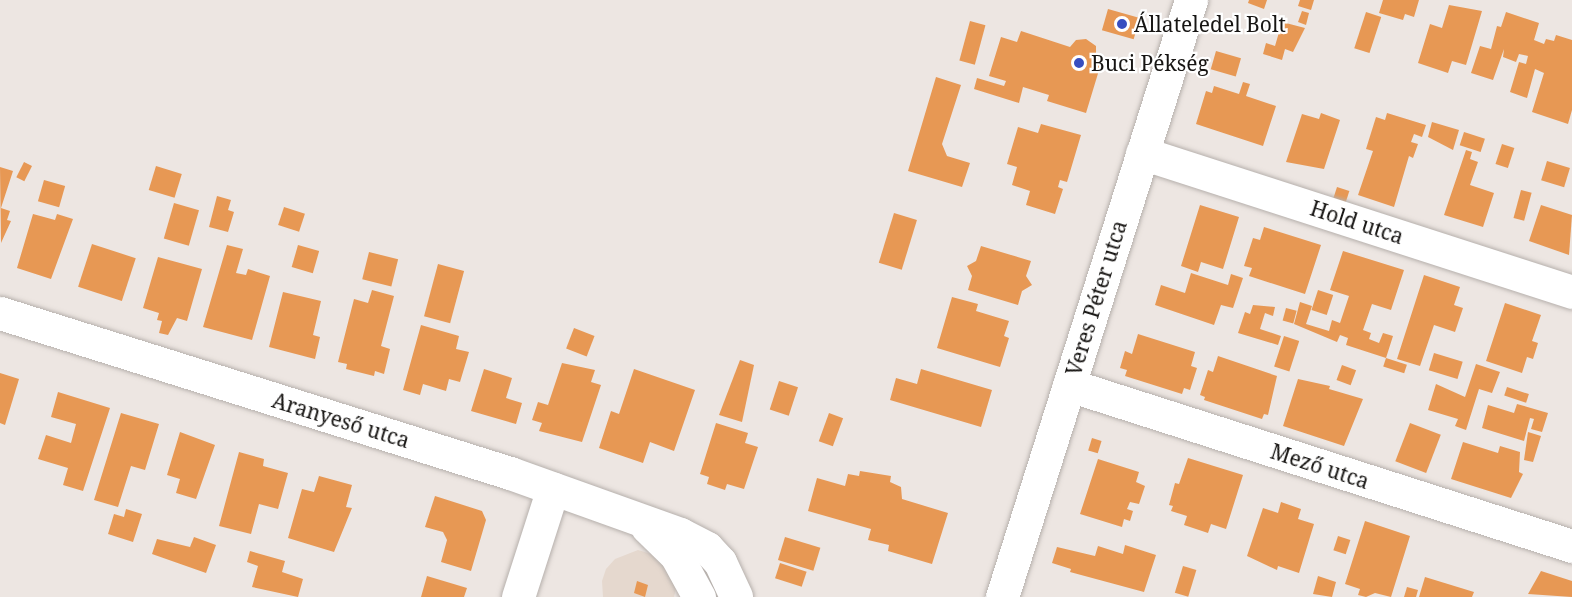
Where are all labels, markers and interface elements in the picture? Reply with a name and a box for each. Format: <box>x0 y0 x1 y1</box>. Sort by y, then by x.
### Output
place label: Állateledel Bolt <box>1134 11 1286 37</box>
marker: Állateledel Bolt <box>1115 17 1129 31</box>
place label: Buci Pékség <box>1091 50 1209 76</box>
marker: Buci Pékség <box>1072 56 1086 70</box>
street label: Hold utca <box>1307 195 1407 249</box>
street label: Veres Péter utca <box>1060 217 1132 379</box>
street label: Aranyeső utca <box>269 387 413 453</box>
street label: Mező utca <box>1268 438 1372 494</box>

